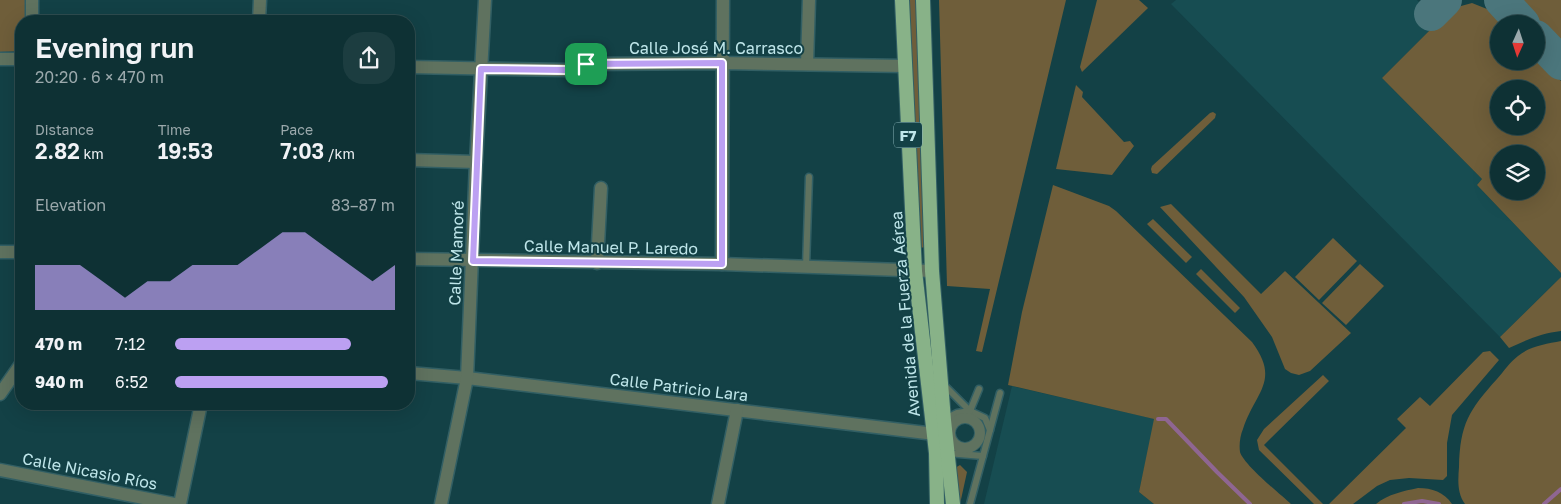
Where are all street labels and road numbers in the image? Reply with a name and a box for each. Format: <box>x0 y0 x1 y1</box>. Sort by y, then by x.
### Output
street label: Calle José M. Carrasco <box>629 38 803 58</box>
road number: F7 <box>894 122 922 148</box>
street label: Calle Mamoré <box>444 200 468 306</box>
street label: Avenida de la Fuerza Aérea <box>886 210 924 418</box>
street label: Calle Manuel P. Laredo <box>524 235 698 259</box>
street label: Calle Patricio Lara <box>609 369 749 405</box>
street label: Calle Nicasio Ríos <box>21 448 159 494</box>

